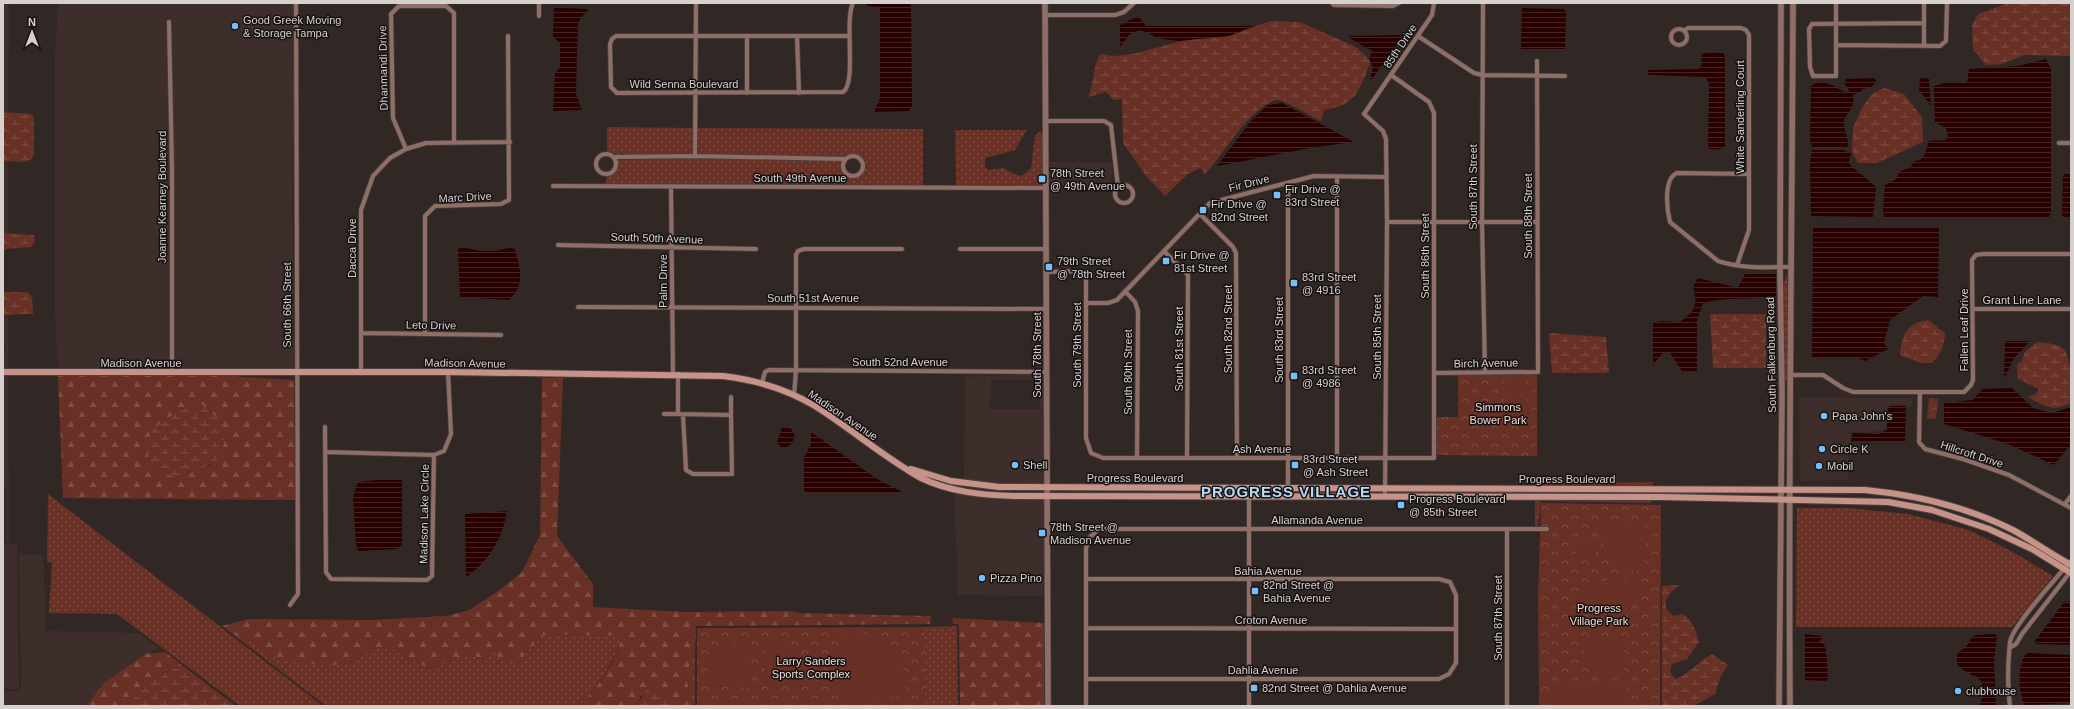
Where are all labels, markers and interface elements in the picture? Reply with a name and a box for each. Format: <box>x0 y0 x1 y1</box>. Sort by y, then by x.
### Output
north arrow <box>12 12 52 52</box>
place label: Good Greek Moving & Storage Tampa <box>243 14 341 39</box>
text: N <box>28 16 36 28</box>
marker: Good Greek Moving & Storage Tampa <box>230 21 240 31</box>
street label: 85th Drive <box>1381 22 1419 70</box>
street label: Dhanmandi Drive <box>376 25 390 111</box>
street label: White Sanderling Court <box>1734 60 1746 174</box>
street label: Wild Senna Boulevard <box>630 78 738 90</box>
street label: Joanne Kearney Boulevard <box>156 131 168 263</box>
street label: South 87th Street <box>1467 144 1479 230</box>
place label: 78th Street @ 49th Avenue <box>1050 167 1125 192</box>
street label: South 49th Avenue <box>754 172 846 184</box>
street label: Fir Drive <box>1227 172 1271 194</box>
street label: South 88th Street <box>1522 173 1534 259</box>
marker: 78th Street @ 49th Avenue <box>1037 174 1047 184</box>
place label: Fir Drive @ 83rd Street <box>1285 183 1341 208</box>
street label: Marc Drive <box>438 190 492 204</box>
marker: Fir Drive @ 83rd Street <box>1272 190 1282 200</box>
place label: Fir Drive @ 82nd Street <box>1211 198 1268 223</box>
marker: Fir Drive @ 82nd Street <box>1198 205 1208 215</box>
street label: South 86th Street <box>1419 213 1431 299</box>
street label: Dacca Drive <box>346 218 358 278</box>
street label: South 50th Avenue <box>610 230 704 246</box>
place label: Fir Drive @ 81st Street <box>1174 249 1230 274</box>
street label: Palm Drive <box>657 254 669 308</box>
place label: 79th Street @ 78th Street <box>1057 255 1125 280</box>
marker: Fir Drive @ 81st Street <box>1161 256 1171 266</box>
street label: South 66th Street <box>281 262 293 348</box>
marker: 79th Street @ 78th Street <box>1044 262 1054 272</box>
place label: 83rd Street @ 4916 <box>1302 271 1356 296</box>
marker: 83rd Street @ 4916 <box>1289 278 1299 288</box>
street label: South 82nd Street <box>1222 285 1234 373</box>
street label: Fallen Leaf Drive <box>1958 288 1970 372</box>
street label: South 51st Avenue <box>767 292 859 304</box>
street label: South 85th Street <box>1371 294 1383 380</box>
street label: Grant Line Lane <box>1983 294 2061 306</box>
street label: South 83rd Street <box>1273 297 1285 383</box>
street label: South Falkenburg Road <box>1764 297 1778 413</box>
street label: South 79th Street <box>1071 302 1083 388</box>
street label: South 81st Street <box>1173 307 1185 392</box>
street label: South 78th Street <box>1031 312 1043 398</box>
street label: Leto Drive <box>406 319 456 331</box>
street label: South 80th Street <box>1122 329 1134 415</box>
street label: Madison Avenue <box>424 356 506 370</box>
street label: South 52nd Avenue <box>852 356 948 368</box>
street label: Birch Avenue <box>1454 356 1518 370</box>
street label: Madison Avenue <box>100 357 182 369</box>
place label: 83rd Street @ 4986 <box>1302 364 1356 389</box>
marker: 83rd Street @ 4986 <box>1289 371 1299 381</box>
street label: Madison Avenue <box>806 387 880 443</box>
park label: Simmons Bower Park <box>1470 401 1527 426</box>
place label: Papa John's <box>1832 410 1893 422</box>
marker: Papa John's <box>1819 411 1829 421</box>
street label: Hillcroft Drive <box>1939 438 2005 470</box>
street label: Ash Avenue <box>1233 443 1291 455</box>
place label: Circle K <box>1830 443 1869 455</box>
marker: Circle K <box>1817 444 1827 454</box>
place label: 83rd Street @ Ash Street <box>1303 453 1368 478</box>
place label: Shell <box>1023 459 1047 471</box>
marker: Shell <box>1010 460 1020 470</box>
marker: 83rd Street @ Ash Street <box>1290 460 1300 470</box>
place label: Mobil <box>1827 460 1853 472</box>
marker: Mobil <box>1814 461 1824 471</box>
street label: Madison Lake Circle <box>417 464 431 564</box>
street label: Progress Boulevard <box>1087 472 1183 484</box>
street label: Progress Boulevard <box>1519 473 1615 485</box>
district label: PROGRESS VILLAGE <box>1201 483 1371 500</box>
place label: Progress Boulevard @ 85th Street <box>1409 493 1506 518</box>
marker: Progress Boulevard @ 85th Street <box>1396 500 1406 510</box>
street label: Allamanda Avenue <box>1271 514 1363 526</box>
place label: 78th Street @ Madison Avenue <box>1050 521 1131 546</box>
marker: 78th Street @ Madison Avenue <box>1037 528 1047 538</box>
street label: Bahia Avenue <box>1234 565 1302 577</box>
place label: Pizza Pino <box>990 572 1042 584</box>
marker: Pizza Pino <box>977 573 987 583</box>
street label: South 87th Street <box>1492 575 1504 661</box>
place label: 82nd Street @ Bahia Avenue <box>1263 579 1334 604</box>
marker: 82nd Street @ Bahia Avenue <box>1250 586 1260 596</box>
park label: Progress Village Park <box>1570 602 1629 627</box>
street label: Croton Avenue <box>1235 614 1307 626</box>
park label: Larry Sanders Sports Complex <box>772 655 851 680</box>
street label: Dahlia Avenue <box>1228 664 1298 676</box>
place label: 82nd Street @ Dahlia Avenue <box>1262 682 1407 694</box>
marker: 82nd Street @ Dahlia Avenue <box>1249 683 1259 693</box>
place label: clubhouse <box>1966 685 2016 697</box>
marker: clubhouse <box>1953 686 1963 696</box>

